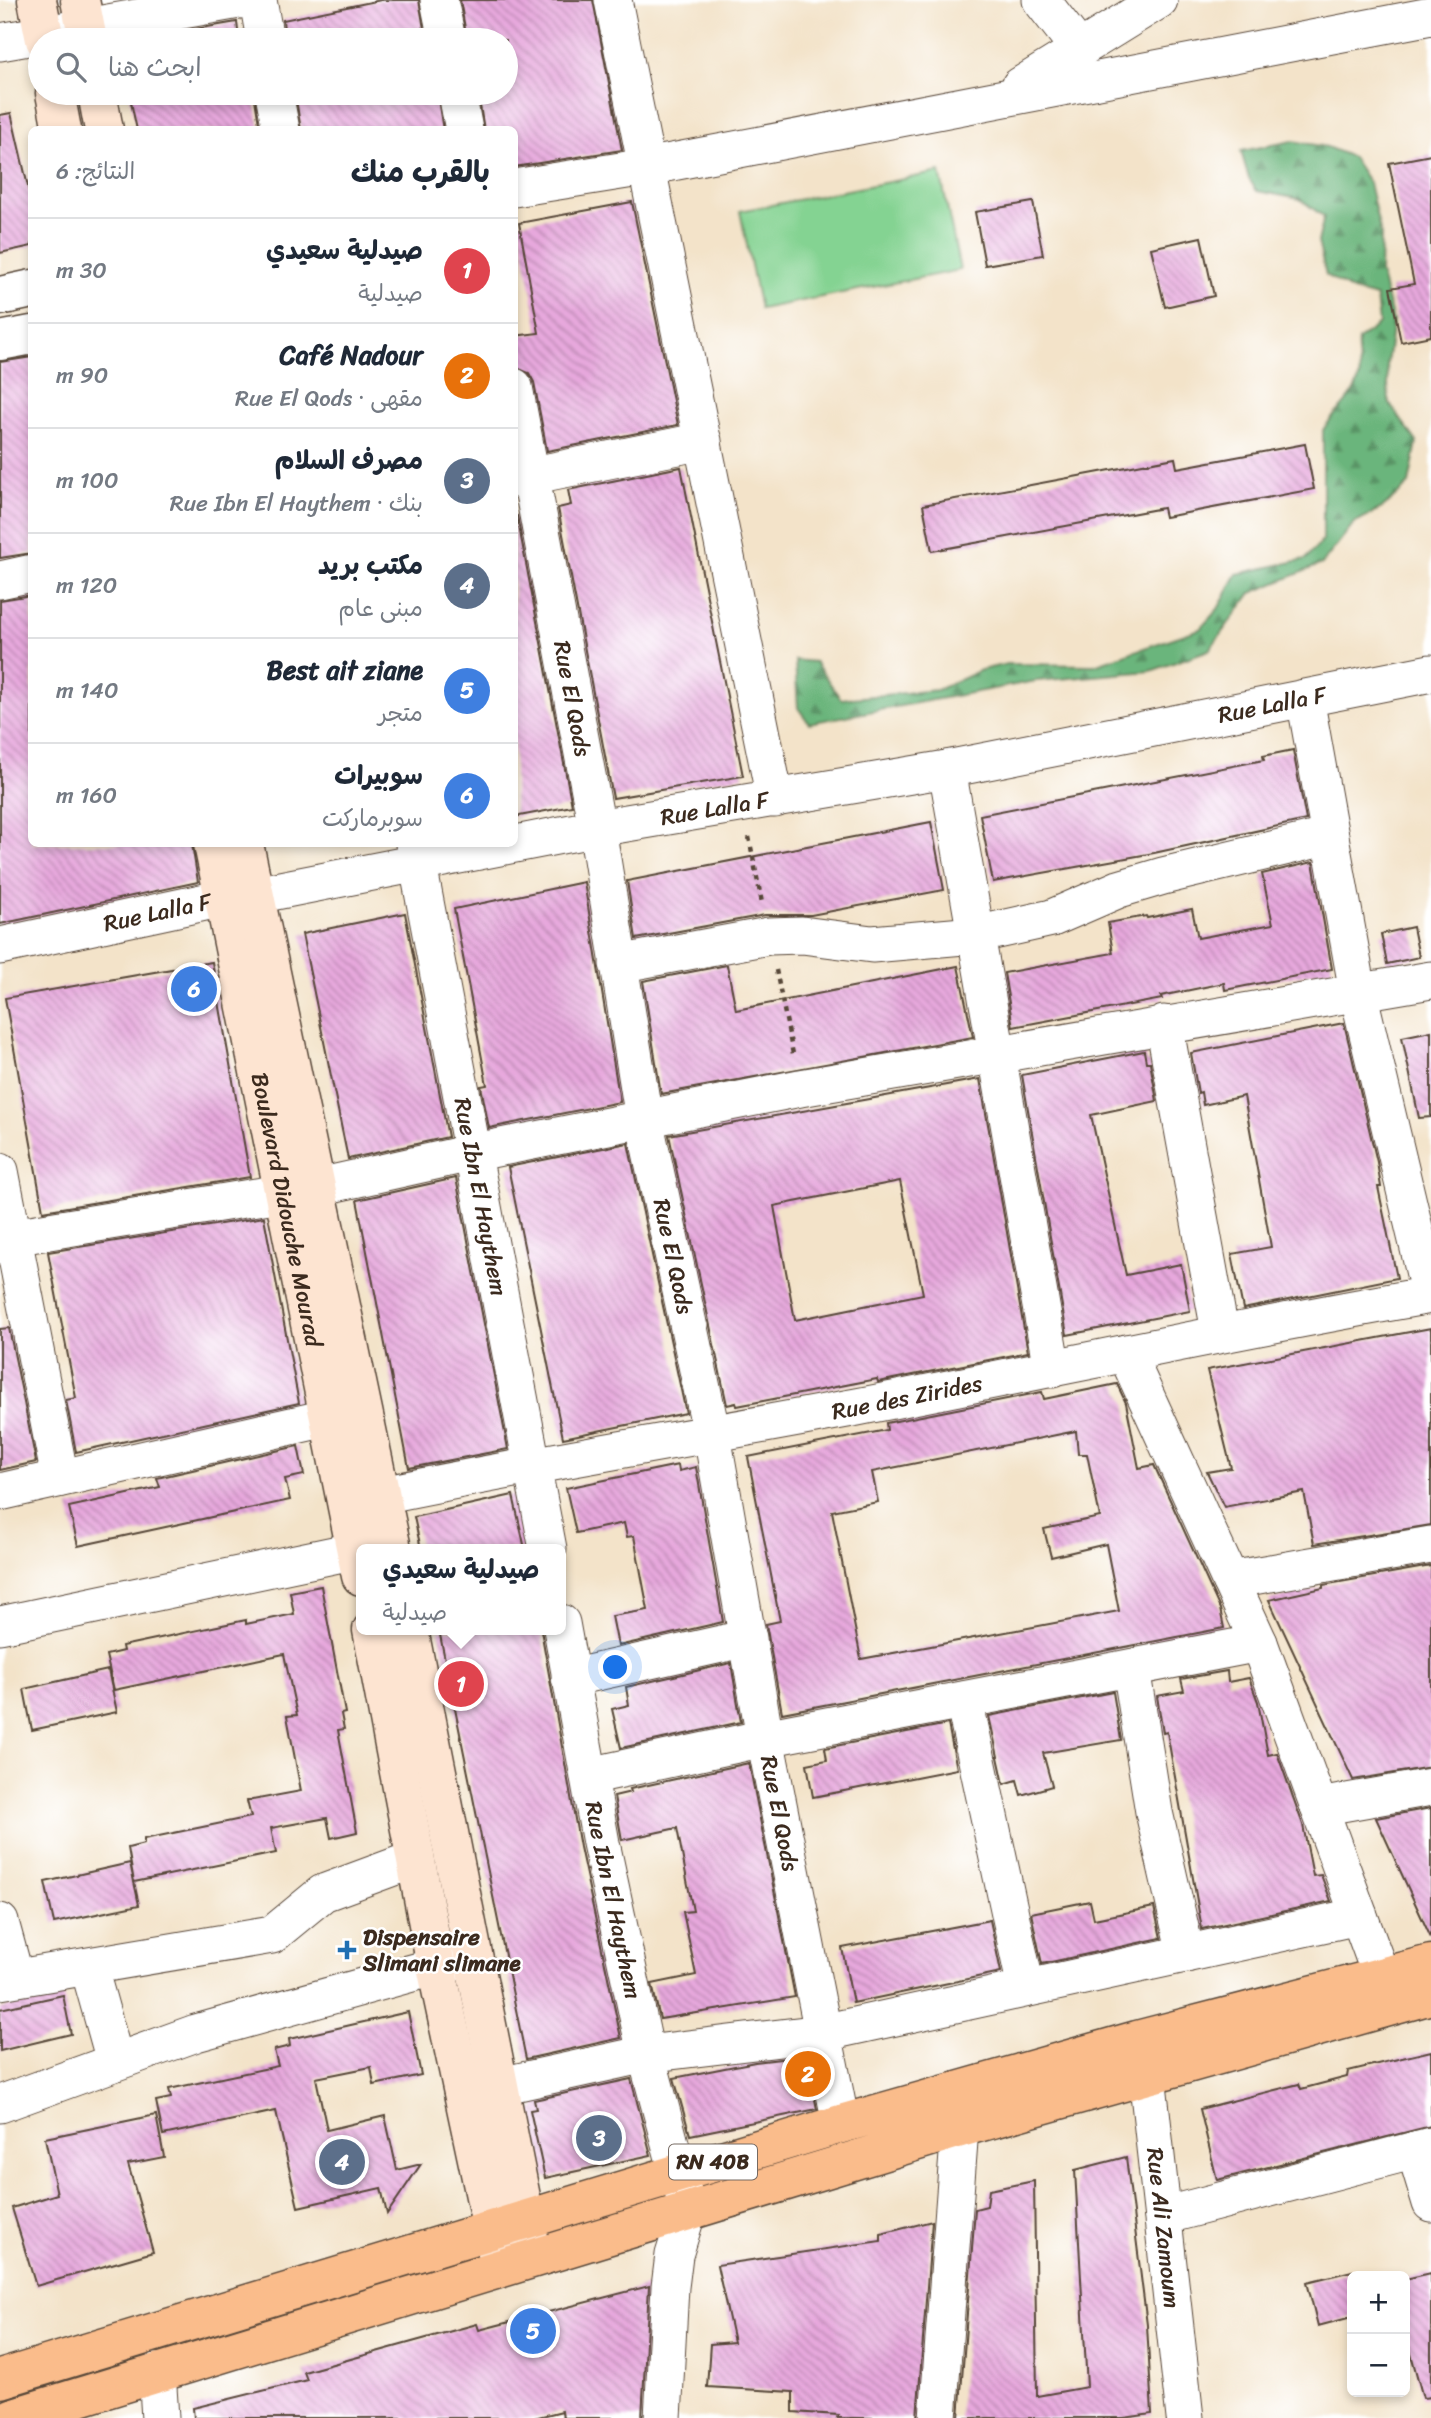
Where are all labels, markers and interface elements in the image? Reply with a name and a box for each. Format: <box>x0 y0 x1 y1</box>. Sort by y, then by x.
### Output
search box <box>28 28 518 105</box>
text: ابحث هنا <box>108 44 202 90</box>
icon: search <box>52 48 90 86</box>
text: بالقرب منك <box>351 145 490 199</box>
text: النتائج: 6 <box>56 151 135 192</box>
text: صيدلية سعيدي <box>266 227 423 273</box>
text: 30 m <box>56 250 107 291</box>
text: 1 <box>462 250 472 291</box>
text: صيدلية <box>358 273 423 314</box>
text: Café Nadour <box>280 332 423 378</box>
text: 90 m <box>56 355 108 396</box>
text: 2 <box>460 355 474 396</box>
text: مقهى · Rue El Qods <box>235 378 423 419</box>
text: مصرف السلام <box>275 437 423 483</box>
text: 100 m <box>56 460 119 501</box>
text: 3 <box>461 460 473 501</box>
text: بنك · Rue Ibn El Haythem <box>170 483 423 524</box>
text: مكتب بريد <box>318 542 423 588</box>
text: 120 m <box>56 565 117 606</box>
text: 4 <box>460 565 474 606</box>
text: مبنى عام <box>338 588 423 629</box>
street label: Rue El Qods <box>542 637 604 761</box>
text: Best ait ziane <box>267 647 423 693</box>
text: 140 m <box>56 670 118 711</box>
text: 5 <box>460 670 474 711</box>
street label: Rue Lalla F <box>1214 673 1331 735</box>
text: متجر <box>378 693 423 734</box>
text: سوبيرات <box>334 752 423 798</box>
text: 160 m <box>56 775 117 816</box>
text: 6 <box>460 775 474 816</box>
street label: Rue Lalla F <box>657 779 773 837</box>
text: سوبرماركت <box>322 798 423 839</box>
street label: Rue Lalla F <box>100 880 217 944</box>
pin: 6 <box>171 963 217 1015</box>
street label: Boulevard Didouche Mourad <box>239 1069 335 1352</box>
street label: Rue Ibn El Haythem <box>442 1094 520 1300</box>
street label: Rue El Qods <box>641 1195 706 1319</box>
street label: Rue des Zirides <box>828 1362 986 1432</box>
popup <box>356 1544 566 1635</box>
text: صيدلية سعيدي <box>382 1546 540 1592</box>
text: صيدلية <box>382 1592 447 1633</box>
your location <box>598 1650 632 1684</box>
pin: 1 <box>438 1658 484 1710</box>
street label: Rue El Qods <box>748 1752 811 1875</box>
street label: Rue Ibn El Haythem <box>573 1798 654 2003</box>
place label: Dispensaire Slimani slimane <box>362 1917 521 1984</box>
marker: Dispensaire Slimani slimane <box>337 1940 357 1960</box>
pin: 2 <box>785 2048 831 2100</box>
pin: 3 <box>576 2112 622 2164</box>
pin: 4 <box>319 2136 365 2188</box>
road number: RN 40B <box>669 2144 757 2180</box>
street label: Rue Ali Zamoum <box>1135 2145 1193 2310</box>
map controls <box>1347 2271 1410 2397</box>
button: + <box>1347 2271 1410 2334</box>
pin: 5 <box>510 2305 556 2357</box>
button: − <box>1347 2334 1410 2397</box>

